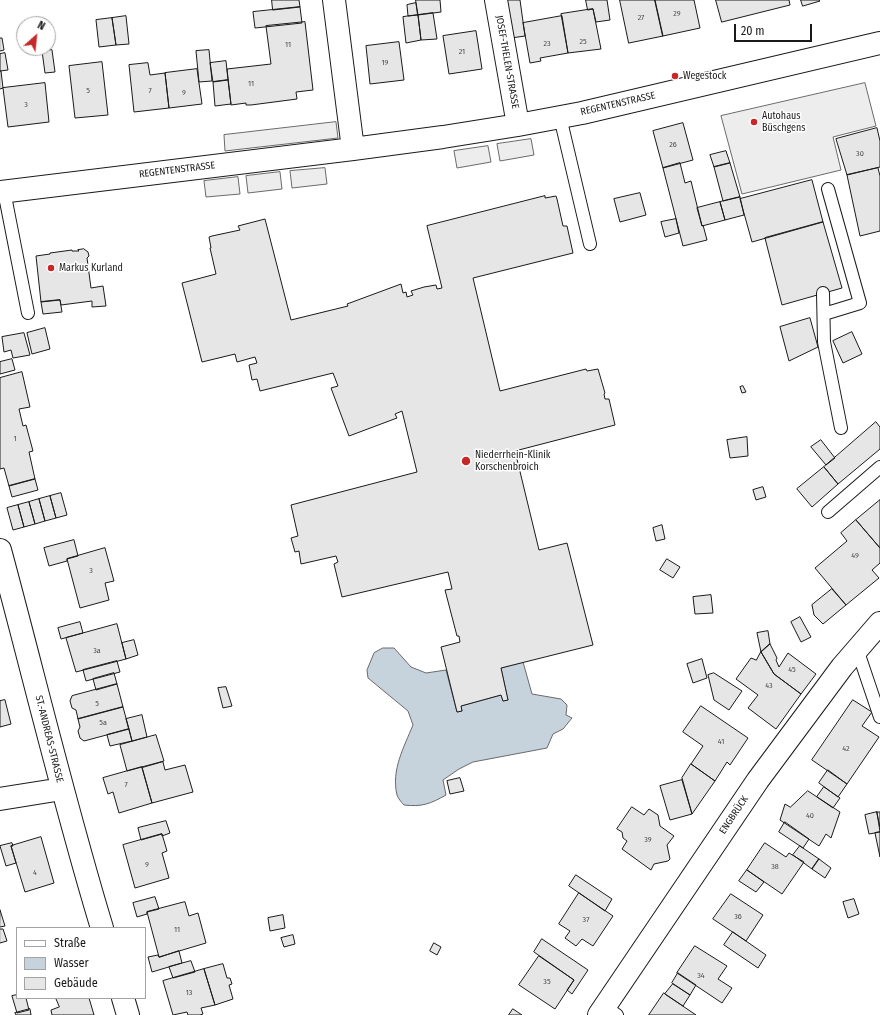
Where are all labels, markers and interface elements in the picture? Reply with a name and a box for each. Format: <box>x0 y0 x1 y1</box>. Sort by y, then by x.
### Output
house number: 29 <box>673 9 681 19</box>
house number: 27 <box>638 13 644 23</box>
street label: JOSEF-THELEN-STRASSE <box>493 14 521 110</box>
north arrow <box>16 16 56 56</box>
scale bar <box>736 16 814 42</box>
text: N <box>35 18 47 33</box>
text: 20 m <box>741 24 765 38</box>
house number: 25 <box>579 37 587 47</box>
house number: 23 <box>543 39 551 49</box>
house number: 11 <box>285 40 291 50</box>
house number: 21 <box>459 47 465 57</box>
house number: 19 <box>381 58 389 68</box>
place label: Wegestock <box>683 70 726 82</box>
marker: Wegestock <box>670 71 680 81</box>
house number: 11 <box>248 79 254 89</box>
house number: 5 <box>86 86 90 96</box>
house number: 7 <box>148 86 152 96</box>
house number: 9 <box>182 88 186 98</box>
street label: REGENTENSTRASSE <box>579 90 657 118</box>
house number: 3 <box>24 100 28 110</box>
place label: Autohaus Büschgens <box>762 110 806 134</box>
marker: Autohaus Büschgens <box>749 117 759 127</box>
house number: 26 <box>669 140 677 150</box>
house number: 30 <box>856 149 864 159</box>
street label: REGENTENSTRASSE <box>138 159 216 181</box>
place label: Markus Kurland <box>59 262 123 274</box>
marker: Markus Kurland <box>46 263 56 273</box>
house number: 1 <box>13 434 17 444</box>
place label: Niederrhein-Klinik Korschenbroich <box>475 449 550 472</box>
marker: Niederrhein-Klinik Korschenbroich <box>460 455 472 467</box>
house number: 49 <box>851 551 859 561</box>
house number: 3 <box>89 566 93 576</box>
house number: 3a <box>93 646 101 656</box>
house number: 45 <box>788 665 796 675</box>
house number: 43 <box>765 681 773 691</box>
street label: ST.-ANDREAS-STRASSE <box>32 694 66 784</box>
house number: 5 <box>95 699 99 709</box>
house number: 5a <box>99 718 107 728</box>
house number: 41 <box>718 737 724 747</box>
house number: 42 <box>842 744 850 754</box>
house number: 7 <box>124 780 128 790</box>
street label: ENGBRÜCK <box>717 794 751 836</box>
house number: 40 <box>806 811 814 821</box>
house number: 39 <box>644 835 652 845</box>
house number: 9 <box>145 860 149 870</box>
house number: 38 <box>771 862 779 872</box>
house number: 4 <box>33 868 37 878</box>
house number: 36 <box>734 912 742 922</box>
house number: 37 <box>583 915 589 925</box>
house number: 11 <box>174 925 180 935</box>
legend <box>16 927 146 999</box>
text: Straße <box>54 936 86 950</box>
text: Wasser <box>54 956 89 970</box>
house number: 34 <box>697 971 705 981</box>
text: Gebäude <box>54 976 98 990</box>
house number: 35 <box>543 977 551 987</box>
house number: 13 <box>186 988 192 998</box>

